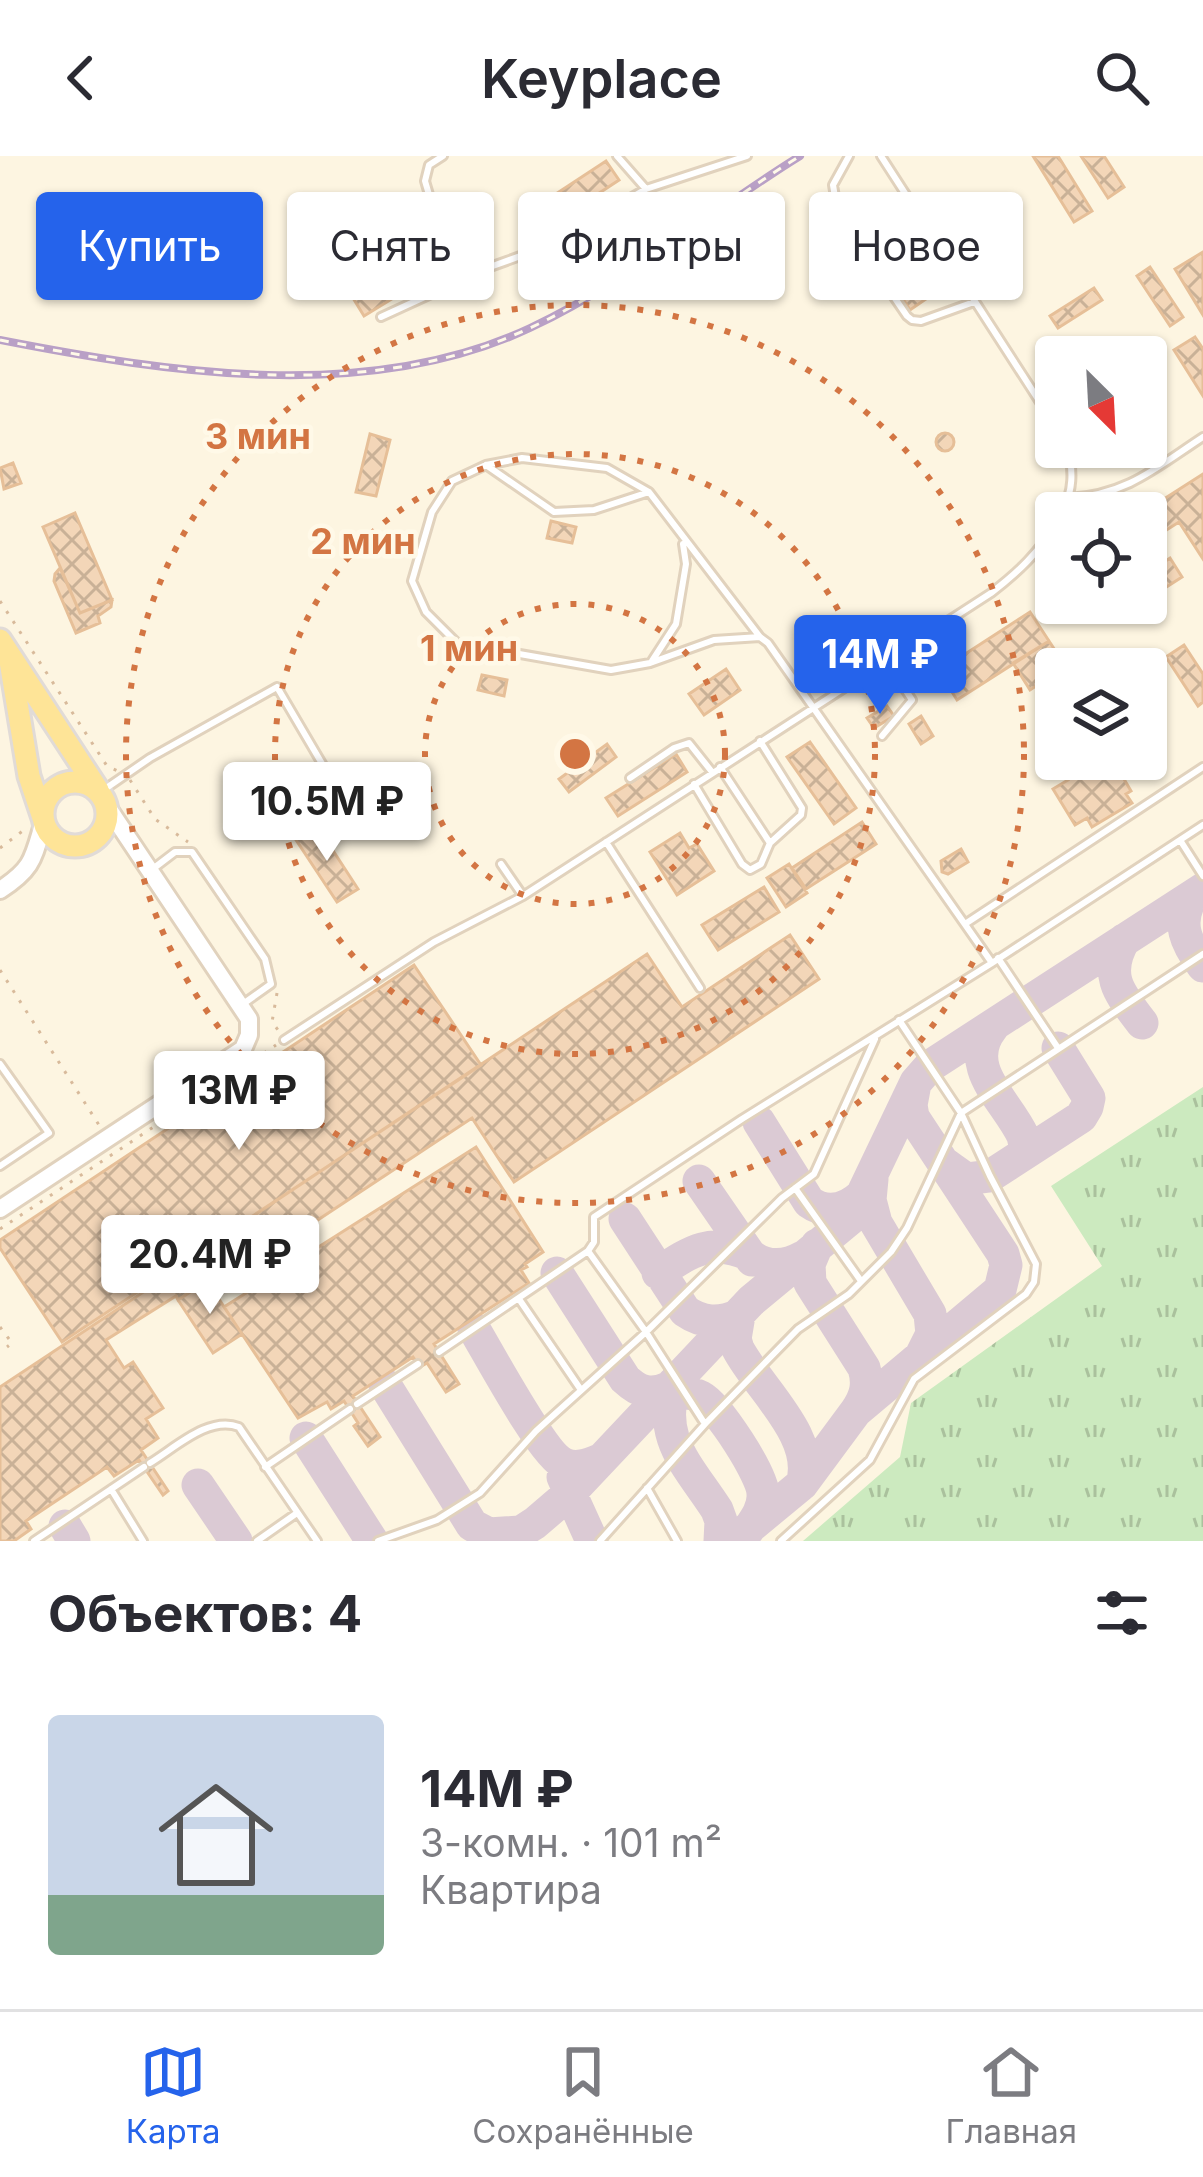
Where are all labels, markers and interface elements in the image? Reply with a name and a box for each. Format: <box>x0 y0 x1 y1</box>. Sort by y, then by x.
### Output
icon: back <box>48 45 114 111</box>
icon: search <box>1089 45 1155 111</box>
text: Keyplace <box>481 46 722 111</box>
chip: Купить <box>36 192 263 300</box>
chip: Снять <box>287 192 494 300</box>
chip: Фильтры <box>518 192 785 300</box>
chip: Новое <box>809 192 1023 300</box>
north arrow <box>1035 336 1167 468</box>
map controls <box>1035 336 1167 780</box>
text: 3 мин <box>205 414 311 458</box>
button: locate <box>1035 492 1167 624</box>
text: 2 мин <box>310 519 416 563</box>
pin: 14M ₽ <box>796 615 964 717</box>
text: 1 мин <box>420 626 518 670</box>
text: 14M ₽ <box>821 630 939 677</box>
button: layers <box>1035 648 1167 780</box>
centre of rings <box>554 733 596 775</box>
pin: 10.5M ₽ <box>216 762 438 864</box>
text: 10.5M ₽ <box>250 777 404 824</box>
pin: 13M ₽ <box>155 1051 323 1153</box>
text: 13M ₽ <box>181 1066 297 1113</box>
pin: 20.4M ₽ <box>99 1215 321 1317</box>
text: 20.4M ₽ <box>128 1230 292 1277</box>
icon: filters <box>1089 1580 1155 1646</box>
text: Объектов: 4 <box>48 1583 362 1644</box>
text: 14M ₽ <box>420 1758 574 1819</box>
icon: home <box>144 1763 288 1907</box>
text: 3-комн. · 101 m² <box>420 1819 722 1866</box>
text: Квартира <box>420 1866 602 1913</box>
tab: Карта <box>126 2039 221 2151</box>
tab: Сохранённые <box>472 2039 694 2151</box>
tab: Главная <box>946 2039 1077 2151</box>

